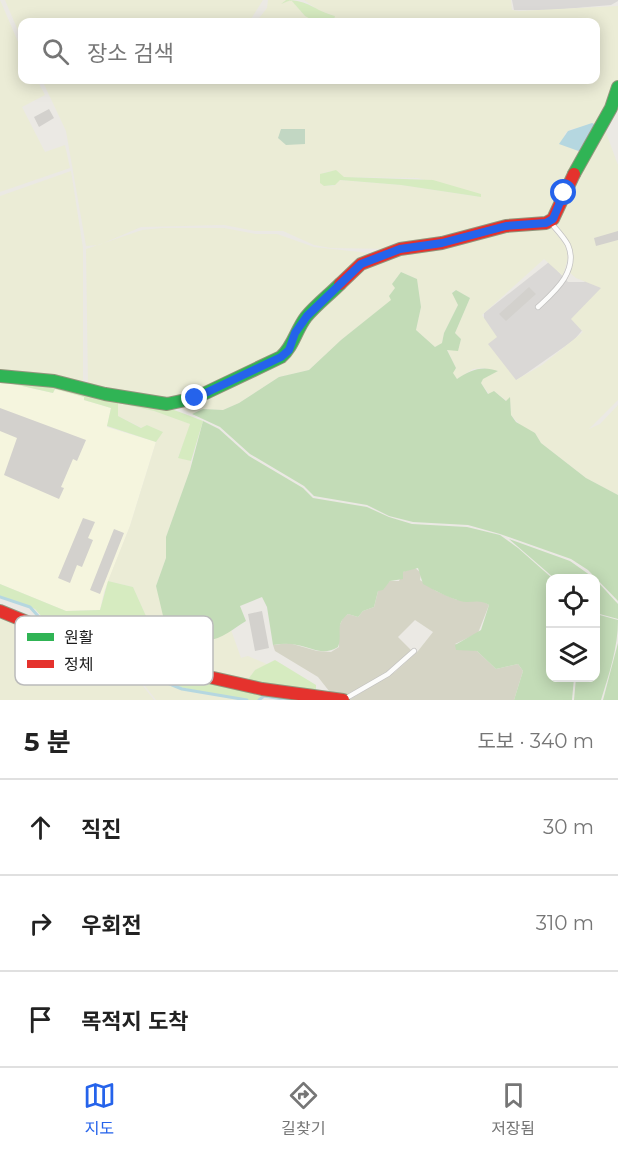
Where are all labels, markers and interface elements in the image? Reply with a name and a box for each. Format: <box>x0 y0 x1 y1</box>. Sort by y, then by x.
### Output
search box <box>18 18 600 84</box>
icon: search <box>39 35 72 68</box>
text: 장소 검색 <box>87 40 174 67</box>
route start <box>550 179 576 205</box>
route end <box>181 384 207 410</box>
map controls <box>546 574 600 682</box>
button: locate <box>546 574 600 628</box>
legend <box>15 616 213 685</box>
text: 원활 <box>64 628 94 647</box>
button: layers <box>546 628 600 682</box>
text: 정체 <box>64 655 93 674</box>
text: 5 분 <box>24 726 71 758</box>
text: 도보 · 340 m <box>477 729 594 753</box>
icon: ahead <box>24 811 57 844</box>
text: 30 m <box>543 815 594 839</box>
text: 직진 <box>81 816 121 843</box>
icon: right <box>24 907 57 940</box>
text: 310 m <box>536 911 594 935</box>
text: 우회전 <box>81 912 142 939</box>
icon: arrive <box>24 1003 57 1036</box>
text: 목적지 도착 <box>81 1008 188 1035</box>
tab: 지도 <box>83 1079 116 1139</box>
tab: 길찾기 <box>281 1079 325 1139</box>
tab: 저장됨 <box>491 1079 535 1139</box>

